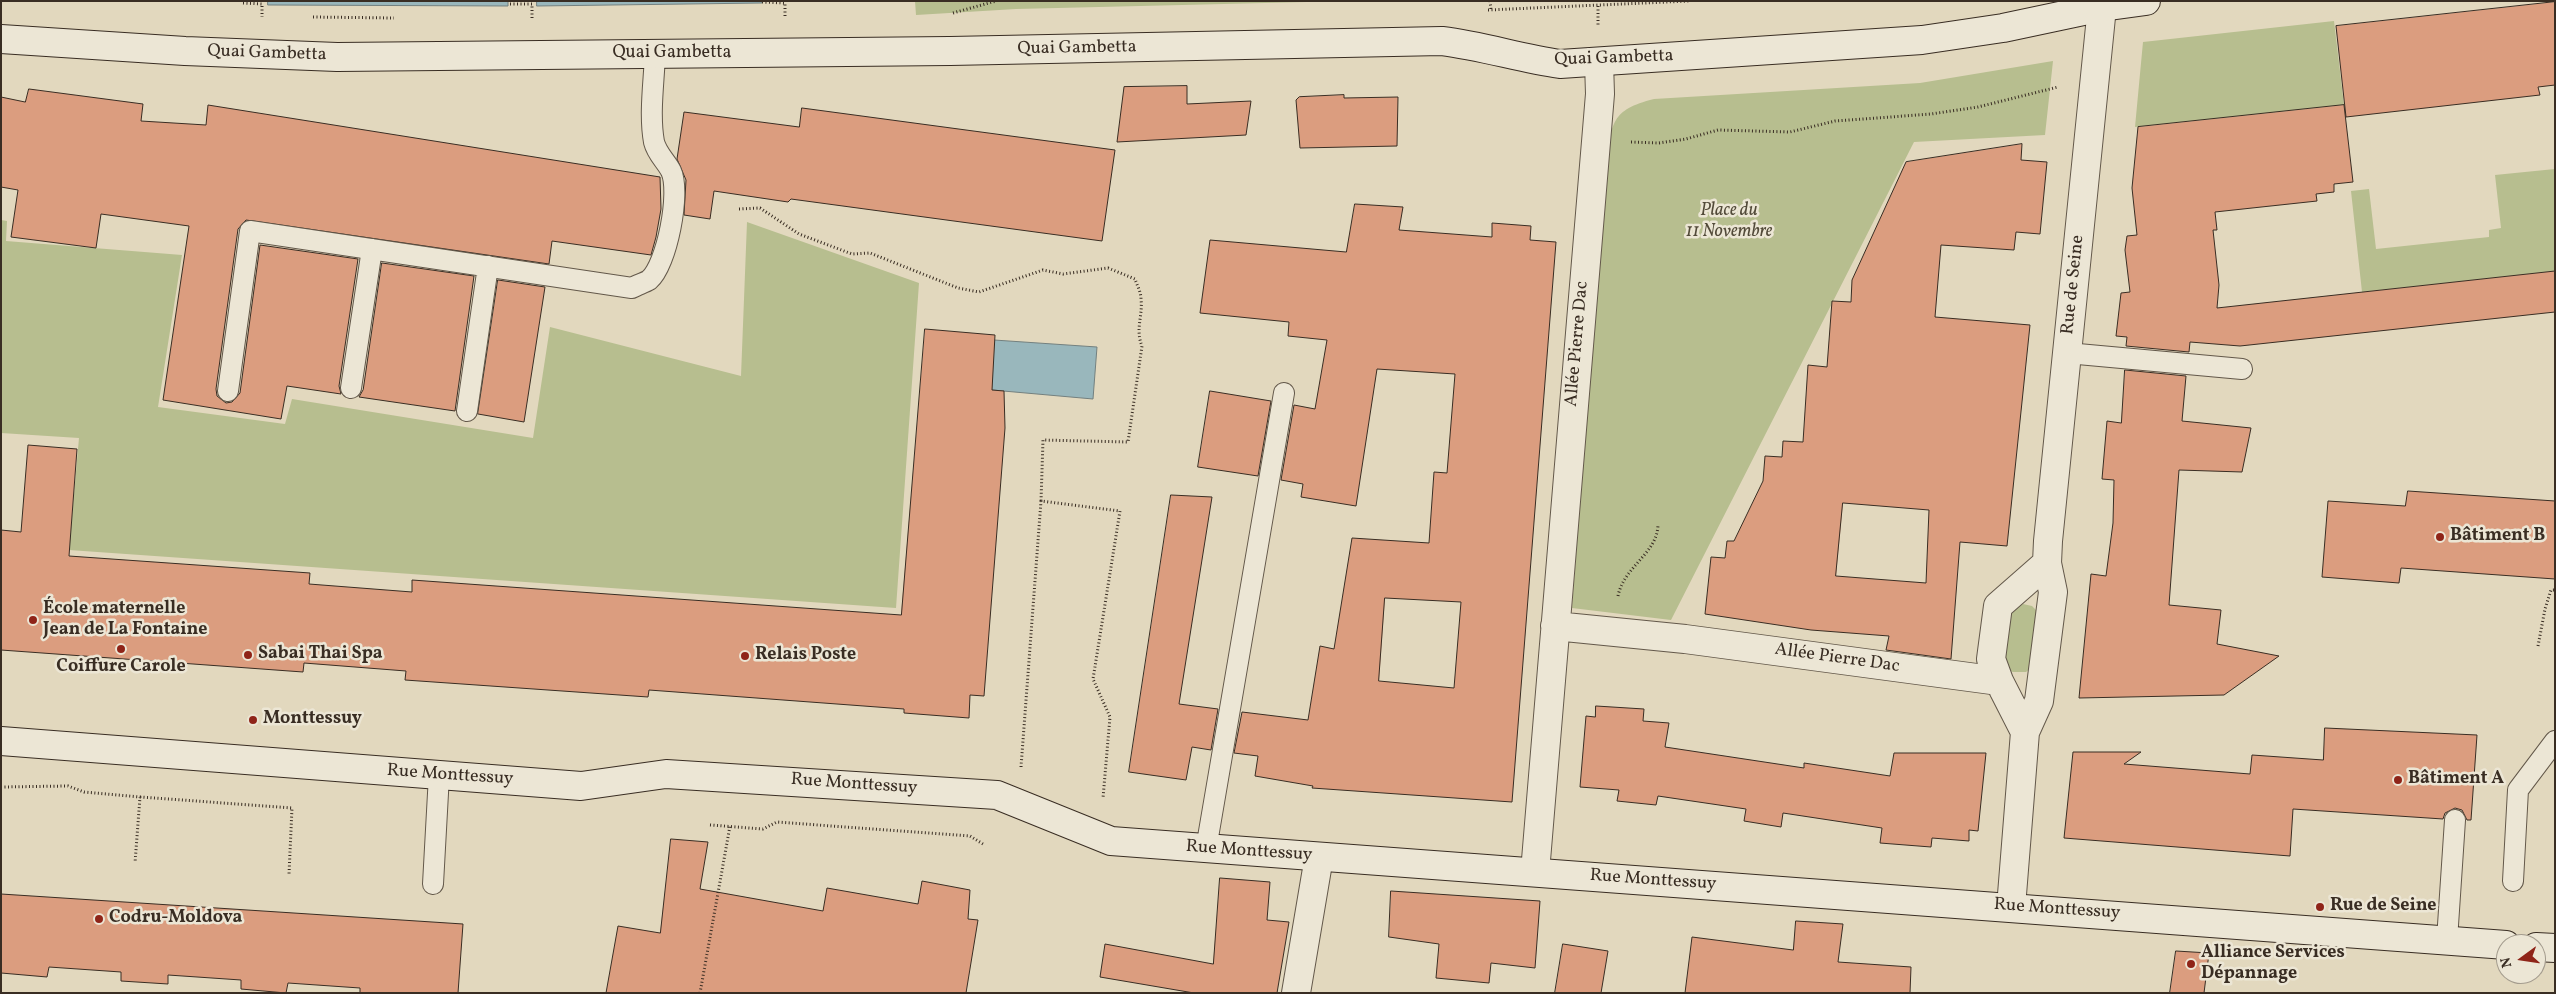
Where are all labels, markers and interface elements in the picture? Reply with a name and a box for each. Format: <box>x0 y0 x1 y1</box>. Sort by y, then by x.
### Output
street label: Quai Gambetta <box>1017 37 1137 61</box>
street label: Quai Gambetta <box>207 41 327 67</box>
street label: Quai Gambetta <box>612 43 732 65</box>
street label: Quai Gambetta <box>1554 46 1674 72</box>
park label: Place du 11 Novembre <box>1686 201 1772 243</box>
street label: Rue de Seine <box>2058 234 2090 336</box>
street label: Allée Pierre Dac <box>1562 280 1594 408</box>
place label: Bâtiment B <box>2450 526 2545 548</box>
marker: Bâtiment B <box>2434 531 2446 543</box>
place label: École maternelle Jean de La Fontaine <box>43 599 207 642</box>
marker: École maternelle Jean de La Fontaine <box>27 614 39 626</box>
street label: Allée Pierre Dac <box>1773 640 1901 678</box>
marker: Coiffure Carole <box>115 643 127 655</box>
place label: Sabai Thai Spa <box>258 644 383 666</box>
place label: Relais Poste <box>755 645 856 667</box>
marker: Sabai Thai Spa <box>242 649 254 661</box>
marker: Relais Poste <box>739 650 751 662</box>
place label: Coiffure Carole <box>56 657 186 679</box>
place label: Monttessuy <box>263 709 362 731</box>
marker: Monttessuy <box>247 714 259 726</box>
street label: Rue Monttessuy <box>386 761 514 791</box>
place label: Bâtiment A <box>2408 769 2504 791</box>
street label: Rue Monttessuy <box>790 770 918 800</box>
marker: Bâtiment A <box>2392 774 2404 786</box>
street label: Rue Monttessuy <box>1185 837 1313 867</box>
street label: Rue Monttessuy <box>1589 866 1717 896</box>
street label: Rue Monttessuy <box>1993 895 2121 925</box>
place label: Rue de Seine <box>2330 896 2437 918</box>
marker: Rue de Seine <box>2314 901 2326 913</box>
place label: Codru-Moldova <box>109 908 242 930</box>
marker: Codru-Moldova <box>93 913 105 925</box>
north arrow <box>2496 934 2546 984</box>
place label: Alliance Services Dépannage <box>2201 943 2345 986</box>
text: N <box>2496 955 2517 970</box>
marker: Alliance Services Dépannage <box>2185 958 2197 970</box>

